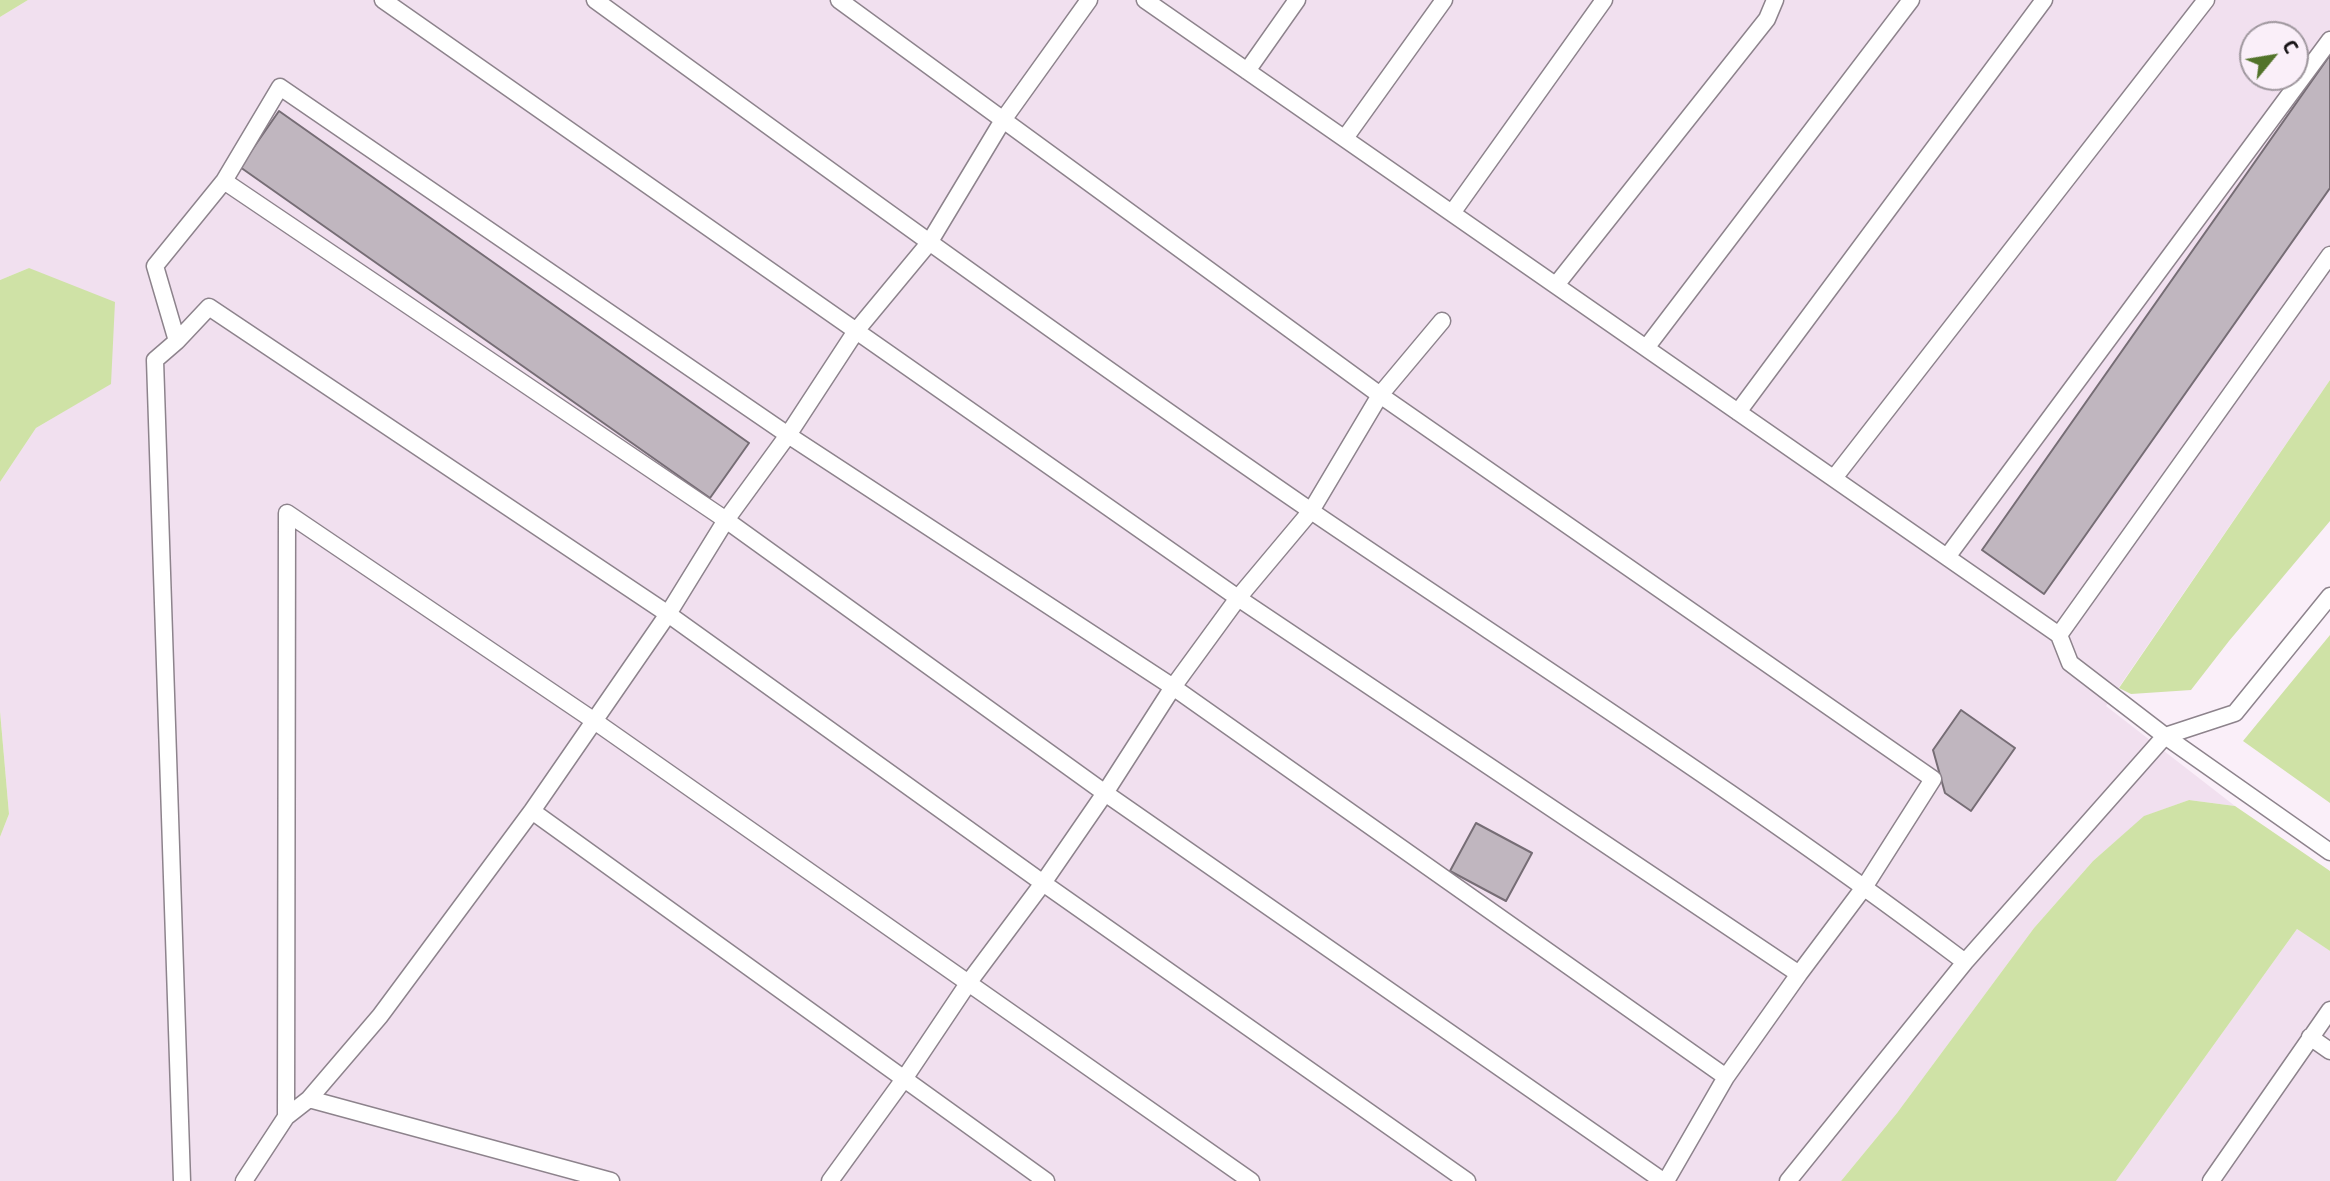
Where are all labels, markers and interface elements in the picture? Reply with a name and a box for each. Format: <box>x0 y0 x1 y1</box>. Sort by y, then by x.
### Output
north arrow <box>2239 21 2309 91</box>
text: С <box>2278 36 2304 57</box>

